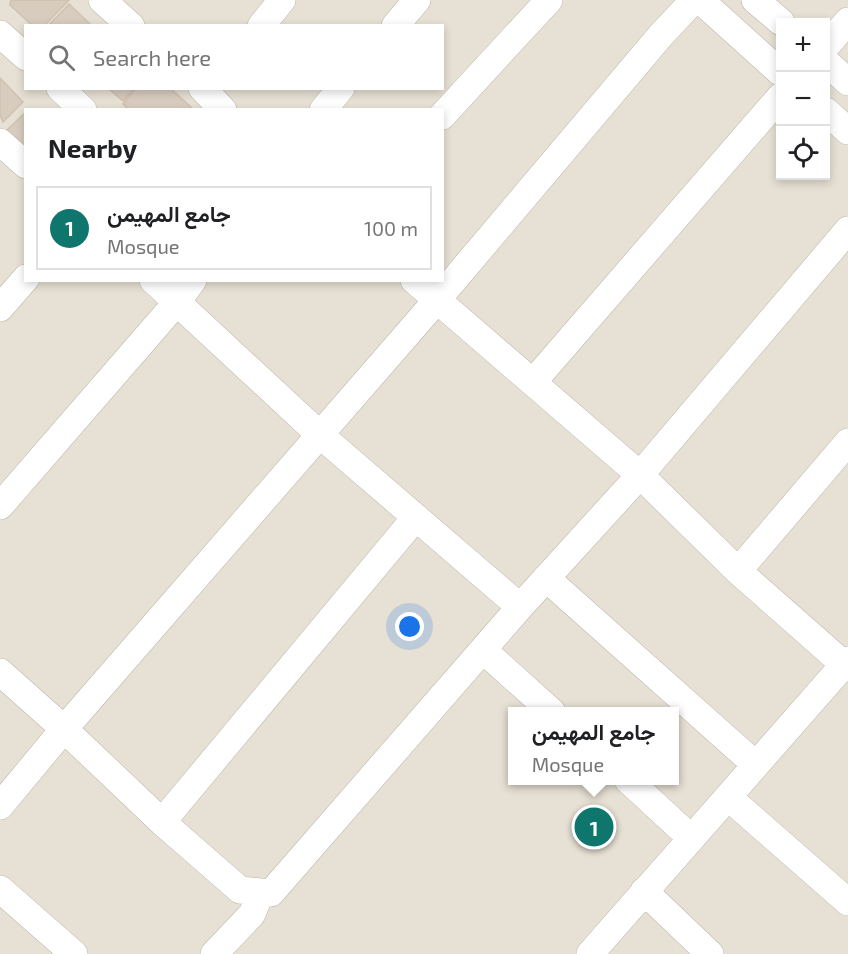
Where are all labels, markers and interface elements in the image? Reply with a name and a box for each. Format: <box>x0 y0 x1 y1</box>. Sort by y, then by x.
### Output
map controls <box>776 18 830 180</box>
button: + <box>776 18 830 72</box>
search box <box>24 24 444 90</box>
icon: search <box>45 41 78 74</box>
text: Search here <box>93 44 211 70</box>
button: − <box>776 72 830 126</box>
button: locate <box>776 126 830 180</box>
text: Nearby <box>48 132 137 163</box>
text: جامع المهيمن <box>107 200 231 226</box>
text: 1 <box>65 216 74 240</box>
text: 100 m <box>364 216 418 240</box>
text: Mosque <box>107 234 180 258</box>
your location <box>395 612 424 641</box>
popup <box>508 707 679 785</box>
text: جامع المهيمن <box>532 718 655 744</box>
text: Mosque <box>532 752 604 776</box>
pin: 1 <box>574 804 614 850</box>

